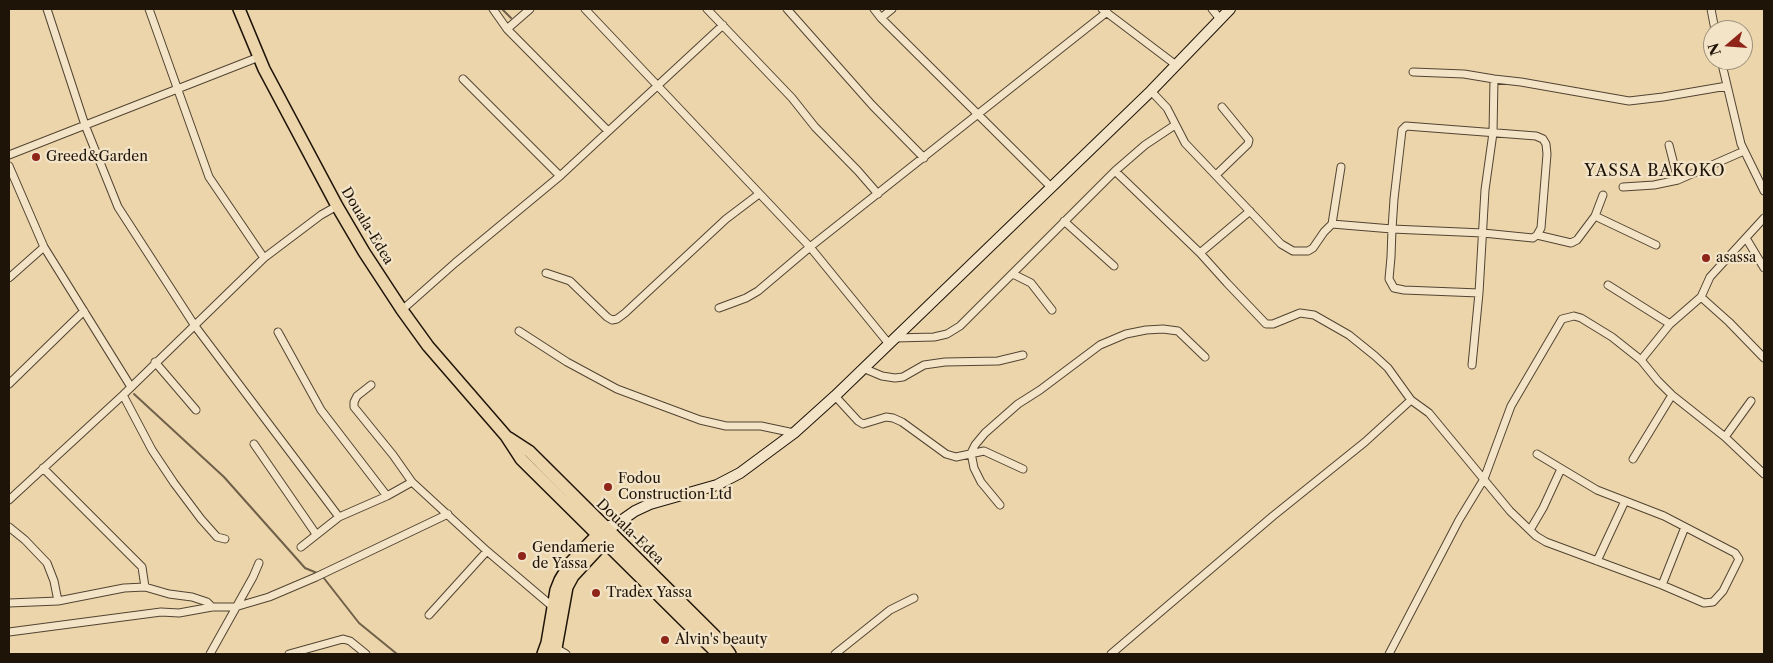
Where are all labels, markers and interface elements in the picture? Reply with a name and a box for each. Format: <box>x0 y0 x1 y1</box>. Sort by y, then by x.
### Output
north arrow <box>1703 20 1753 70</box>
text: N <box>1704 41 1725 58</box>
place label: Greed&Garden <box>46 149 148 165</box>
marker: Greed&Garden <box>30 151 42 163</box>
district label: YASSA BAKOKO <box>1583 161 1727 181</box>
street label: Douala-Edea <box>337 184 397 268</box>
place label: asassa <box>1716 250 1756 266</box>
marker: asassa <box>1700 252 1712 264</box>
place label: Fodou Construction Ltd <box>618 471 732 504</box>
marker: Fodou Construction Ltd <box>602 481 614 493</box>
street label: Douala-Edea <box>593 496 667 568</box>
place label: Gendamerie de Yassa <box>532 540 615 572</box>
marker: Gendamerie de Yassa <box>516 550 528 562</box>
place label: Tradex Yassa <box>606 585 692 601</box>
marker: Tradex Yassa <box>590 587 602 599</box>
place label: Alvin's beauty <box>675 632 768 648</box>
marker: Alvin's beauty <box>659 634 671 646</box>

